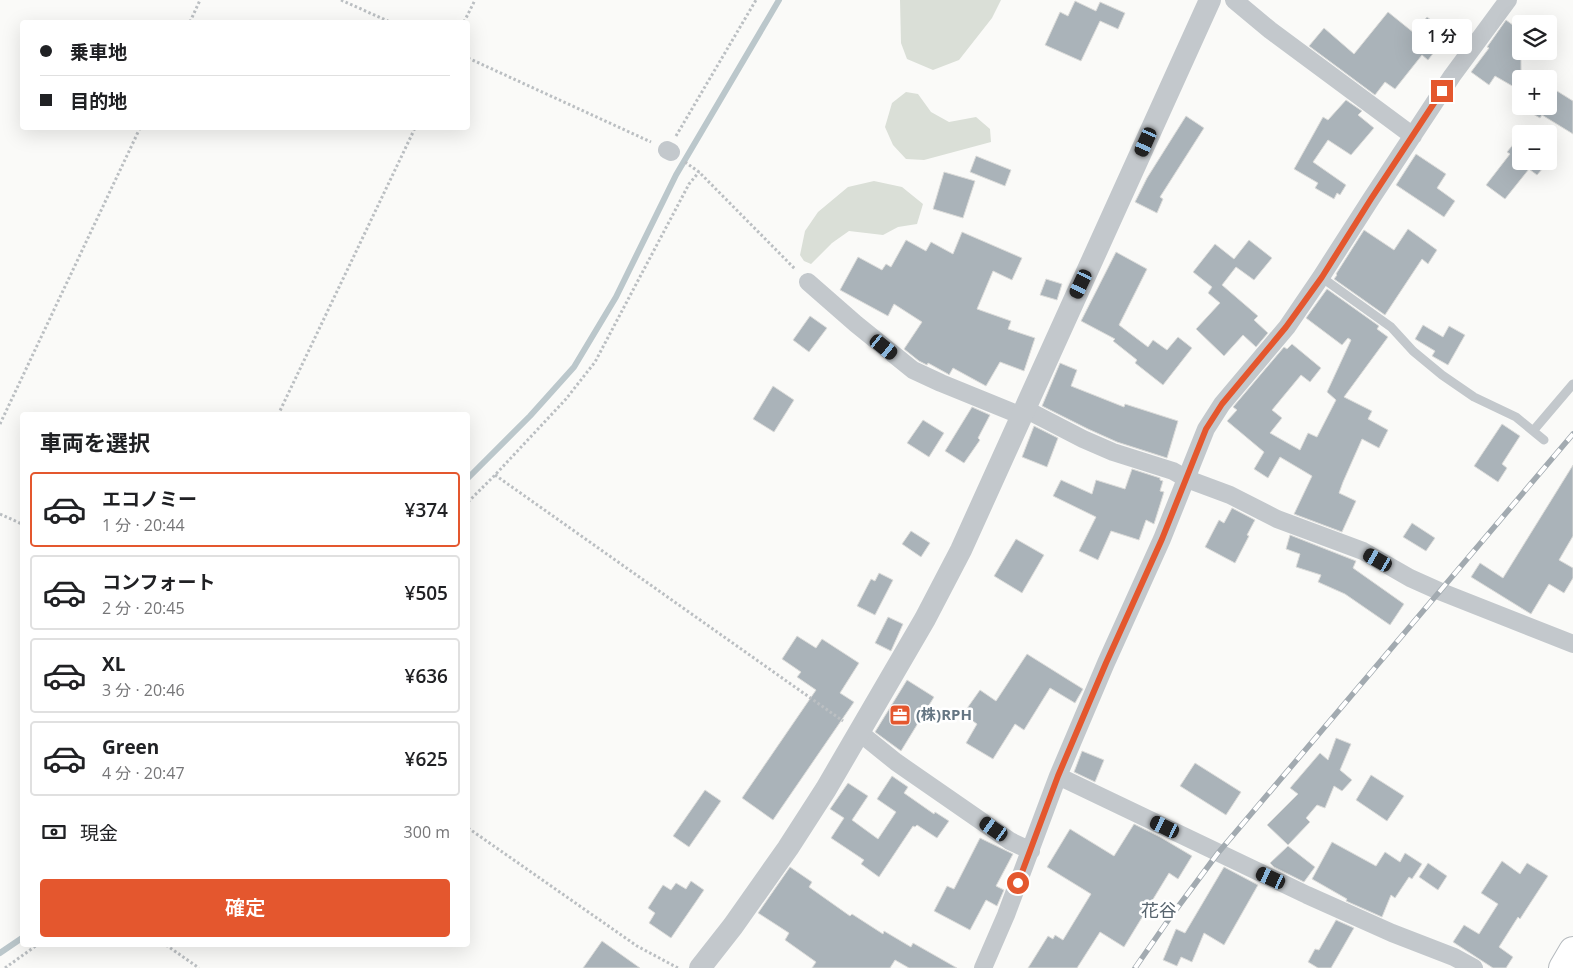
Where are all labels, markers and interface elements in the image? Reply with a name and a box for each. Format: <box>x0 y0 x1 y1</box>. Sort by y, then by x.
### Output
map controls <box>1512 15 1557 170</box>
button: layers <box>1512 15 1557 60</box>
callout: 1 分 <box>1412 18 1472 54</box>
text: 1 分 <box>1427 25 1457 47</box>
text: 乗車地 <box>70 39 127 65</box>
button: + <box>1512 70 1557 115</box>
route end <box>1431 80 1453 102</box>
text: 目的地 <box>70 88 127 114</box>
car <box>1133 125 1158 159</box>
button: − <box>1512 125 1557 170</box>
car <box>1067 267 1094 301</box>
car <box>867 332 900 362</box>
text: 車両を選択 <box>40 427 150 457</box>
text: エコノミー <box>102 486 197 512</box>
icon: car <box>42 487 87 532</box>
text: ¥374 <box>405 497 448 523</box>
text: 1 分 · 20:44 <box>102 514 185 536</box>
car <box>1361 546 1394 574</box>
text: コンフォート <box>102 569 215 595</box>
icon: car <box>42 570 87 615</box>
text: ¥505 <box>405 580 448 606</box>
text: 2 分 · 20:45 <box>102 597 185 619</box>
text: XL <box>102 651 125 677</box>
icon: car <box>42 653 87 698</box>
text: ¥636 <box>405 663 448 689</box>
text: 3 分 · 20:46 <box>102 679 185 701</box>
office icon: (株)RPH <box>888 703 912 727</box>
place label: (株)RPH <box>916 704 972 724</box>
text: Green <box>102 734 159 760</box>
icon: car <box>42 736 87 781</box>
text: ¥625 <box>405 746 448 772</box>
text: 4 分 · 20:47 <box>102 762 185 784</box>
car <box>977 814 1010 844</box>
car <box>1148 814 1181 840</box>
icon: cash <box>40 818 68 846</box>
text: 現金 <box>80 820 118 846</box>
text: 300 m <box>404 821 450 843</box>
car <box>1254 865 1287 891</box>
route start <box>1007 872 1029 894</box>
button: 確定 <box>40 879 450 937</box>
district label: 花谷 <box>1141 898 1177 922</box>

